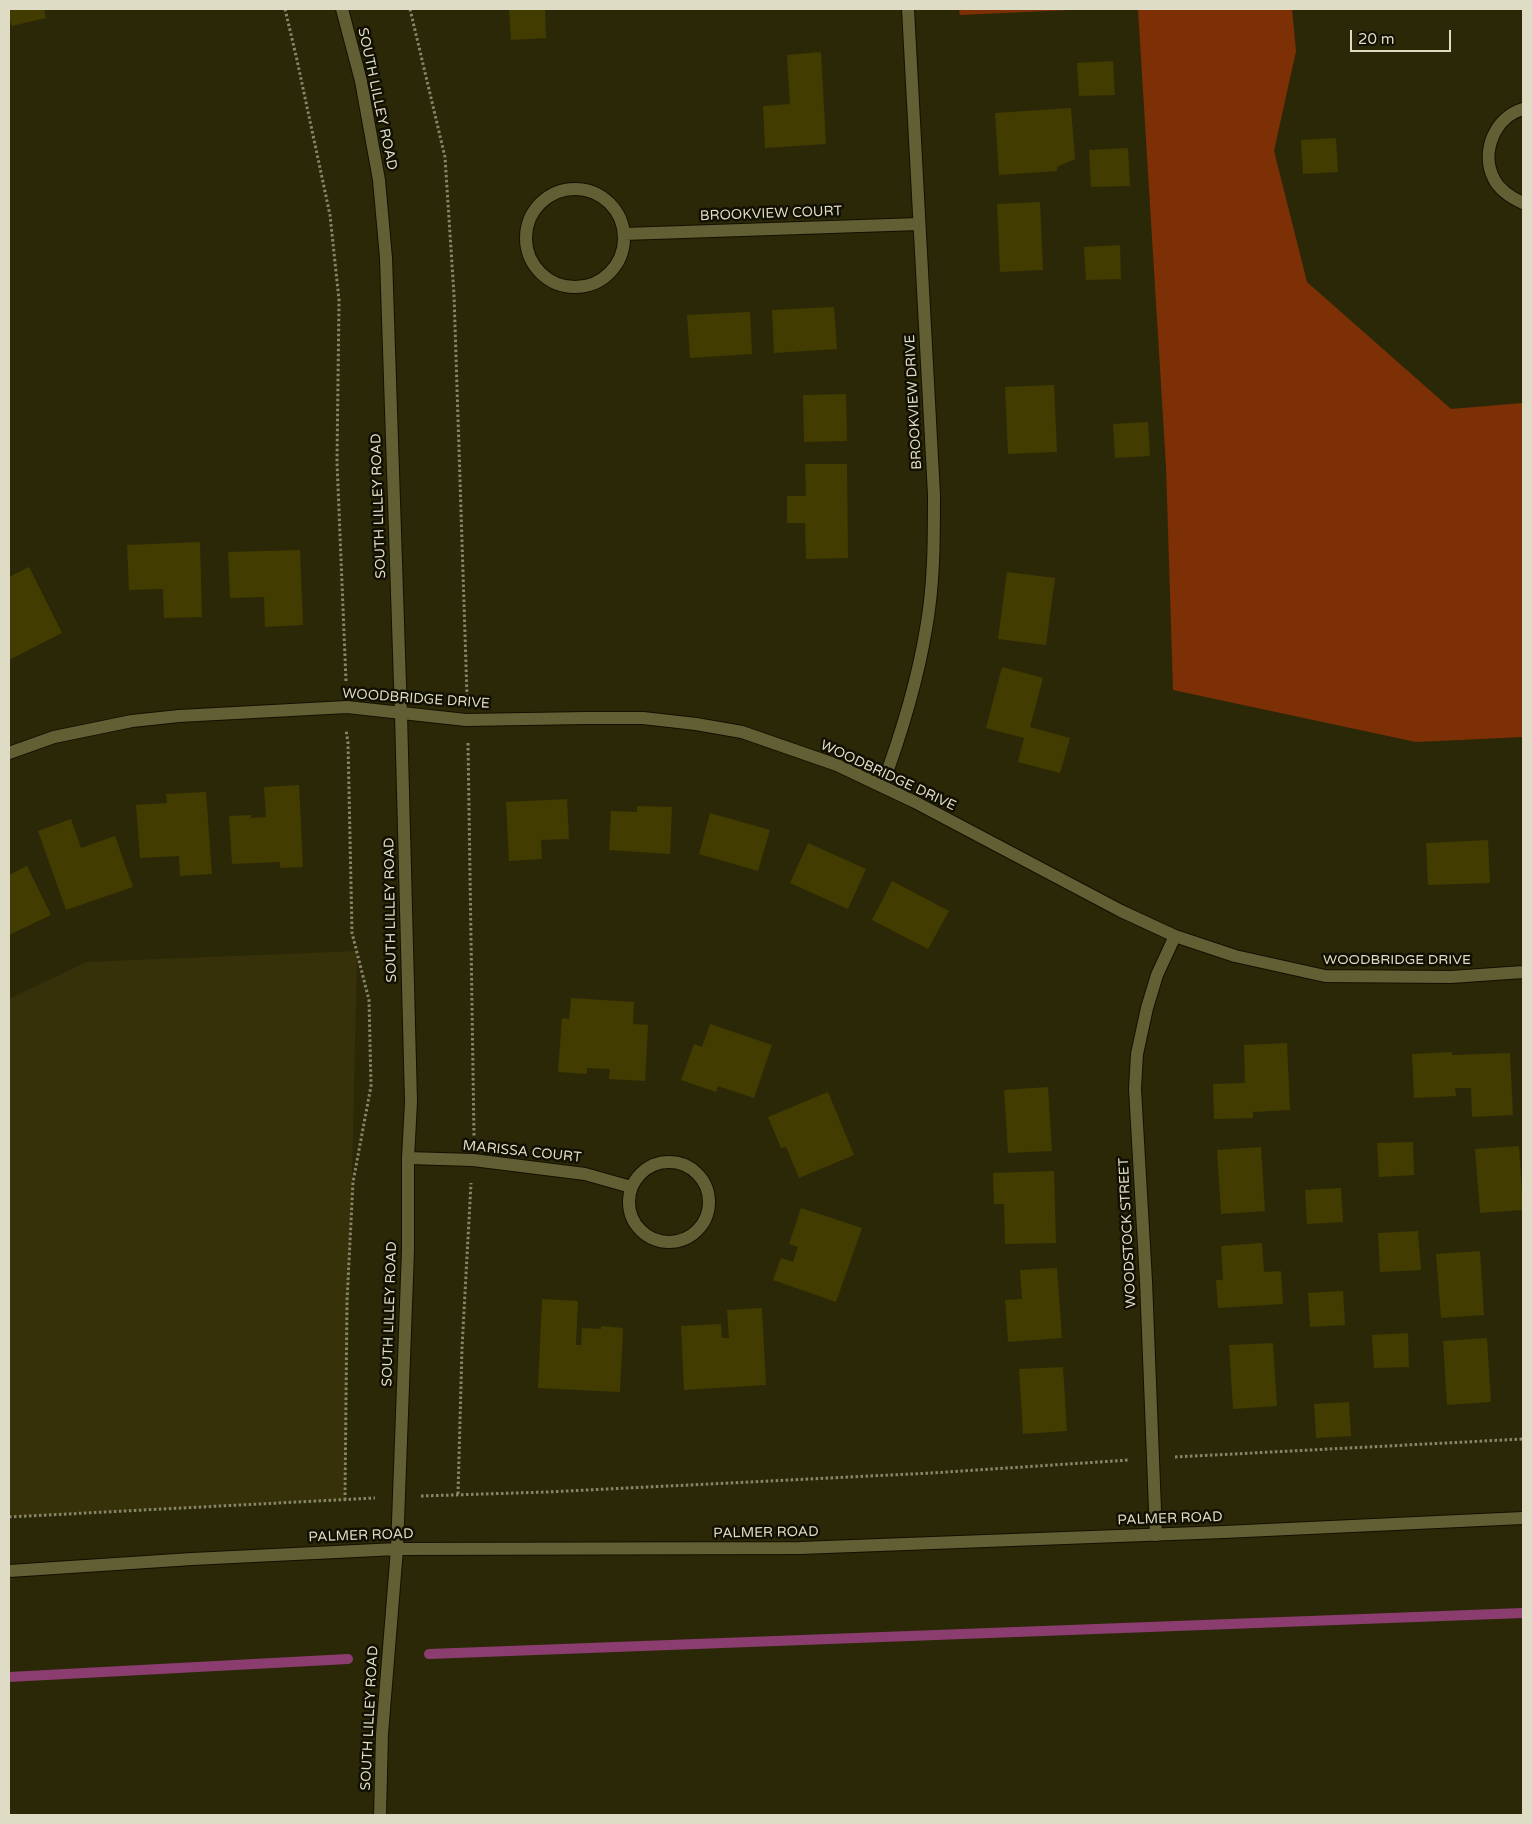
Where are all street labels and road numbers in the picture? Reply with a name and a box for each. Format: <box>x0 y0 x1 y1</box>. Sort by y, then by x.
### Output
street label: SOUTH LILLEY ROAD <box>354 26 400 172</box>
street label: BROOKVIEW COURT <box>700 203 842 225</box>
street label: BROOKVIEW DRIVE <box>902 334 926 470</box>
street label: SOUTH LILLEY ROAD <box>368 433 390 579</box>
street label: WOODBRIDGE DRIVE <box>342 685 490 713</box>
street label: WOODBRIDGE DRIVE <box>817 737 959 815</box>
street label: SOUTH LILLEY ROAD <box>381 837 401 983</box>
street label: WOODBRIDGE DRIVE <box>1323 952 1471 968</box>
street label: MARISSA COURT <box>462 1137 582 1167</box>
street label: WOODSTOCK STREET <box>1116 1157 1140 1309</box>
street label: SOUTH LILLEY ROAD <box>379 1241 401 1387</box>
street label: PALMER ROAD <box>1117 1509 1223 1529</box>
street label: PALMER ROAD <box>713 1524 819 1542</box>
street label: PALMER ROAD <box>308 1526 414 1546</box>
street label: SOUTH LILLEY ROAD <box>358 1645 382 1791</box>

